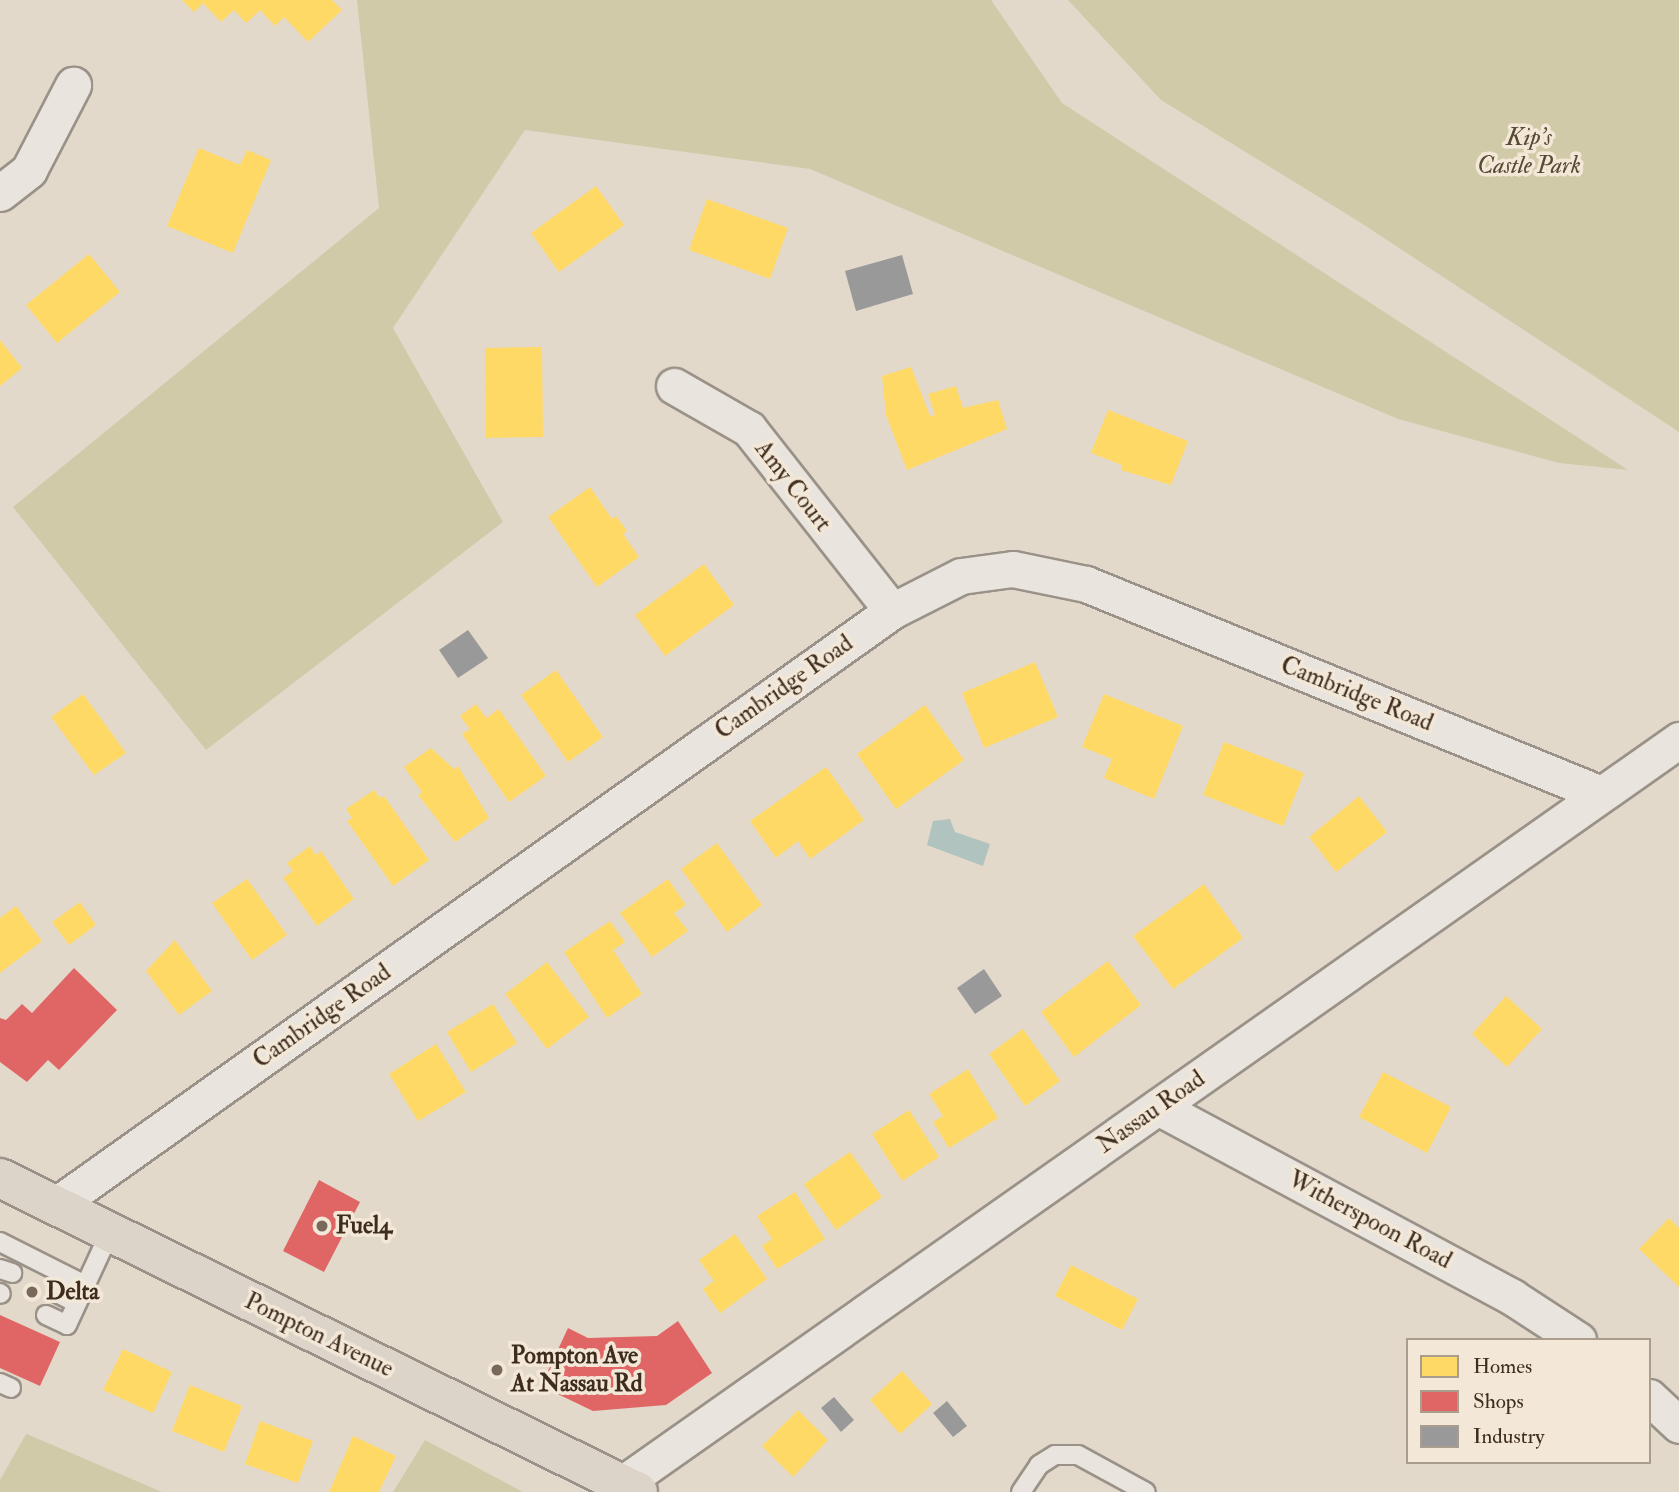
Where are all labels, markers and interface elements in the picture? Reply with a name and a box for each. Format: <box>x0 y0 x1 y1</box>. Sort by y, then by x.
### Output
park label: Kip's Castle Park <box>1477 124 1581 180</box>
street label: Amy Court <box>749 435 837 537</box>
street label: Cambridge Road <box>710 629 858 745</box>
street label: Cambridge Road <box>1277 650 1437 738</box>
street label: Cambridge Road <box>248 958 396 1074</box>
street label: Nassau Road <box>1092 1064 1210 1160</box>
street label: Witherspoon Road <box>1283 1165 1457 1275</box>
place label: Fuel4 <box>336 1212 392 1240</box>
marker: Fuel4 <box>314 1218 330 1234</box>
place label: Delta <box>46 1278 99 1306</box>
marker: Delta <box>24 1284 40 1300</box>
street label: Pompton Avenue <box>240 1287 398 1383</box>
legend <box>1406 1338 1651 1464</box>
place label: Pompton Ave At Nassau Rd <box>511 1342 642 1398</box>
text: Homes <box>1473 1353 1532 1380</box>
marker: Pompton Ave At Nassau Rd <box>489 1362 505 1378</box>
text: Shops <box>1473 1388 1524 1415</box>
text: Industry <box>1473 1423 1545 1450</box>

